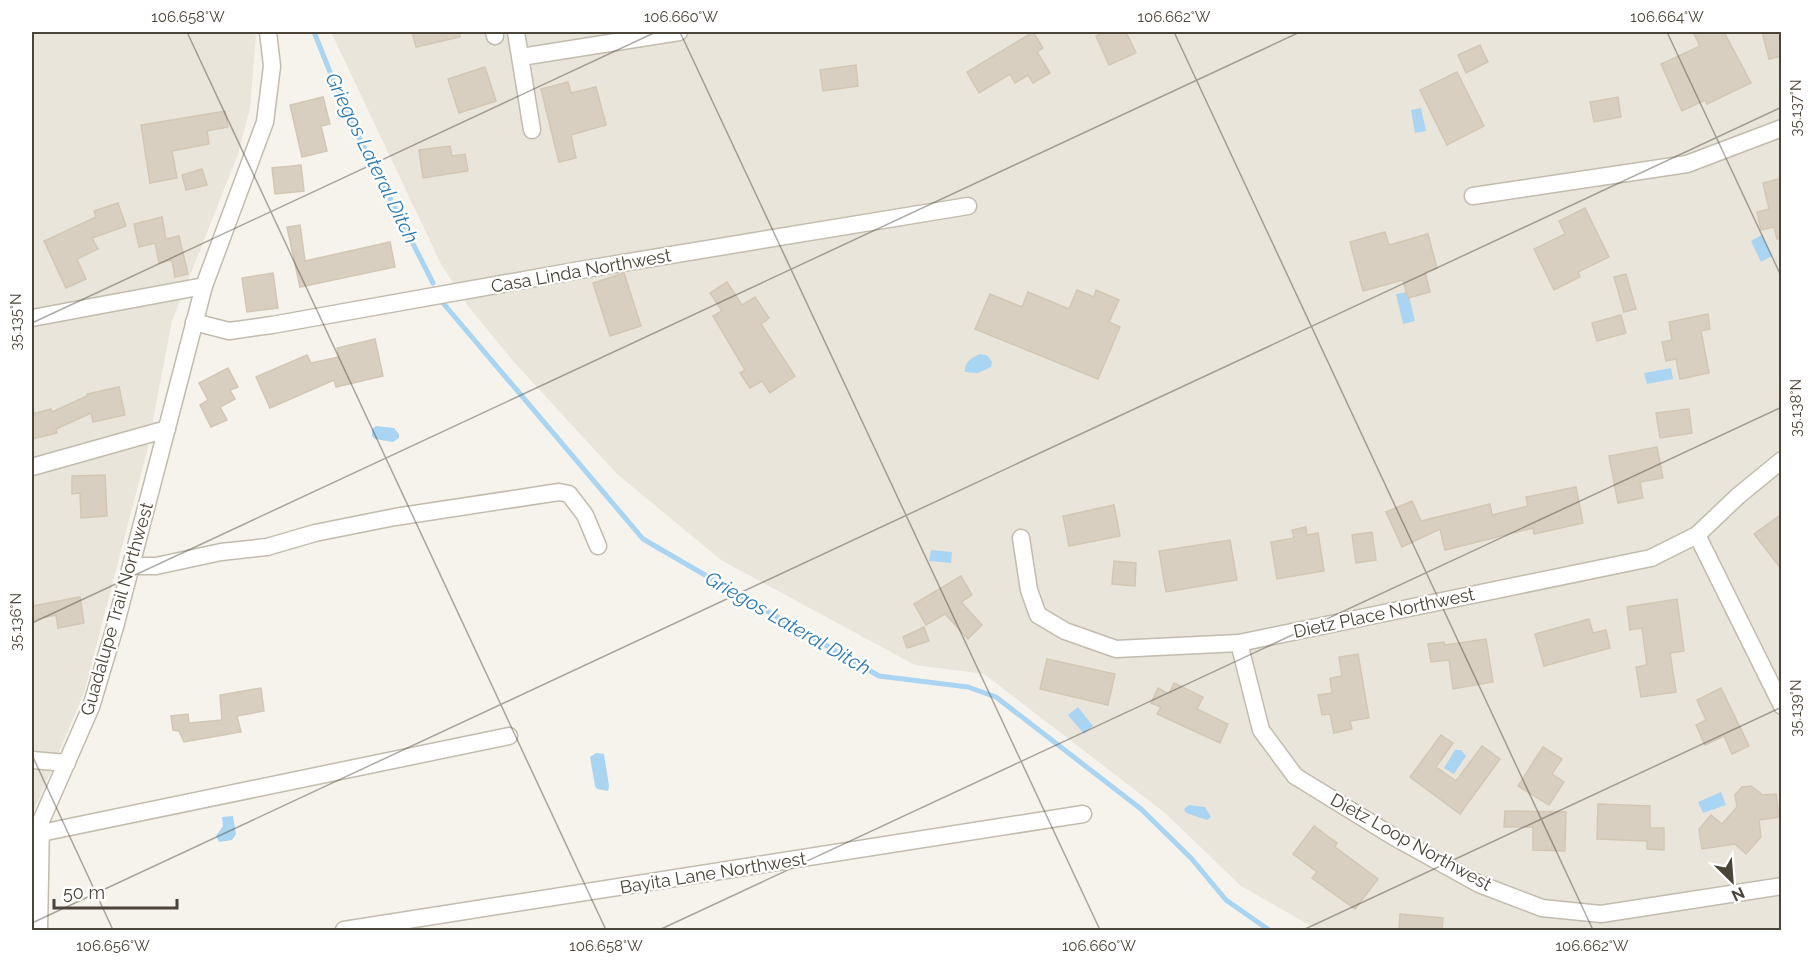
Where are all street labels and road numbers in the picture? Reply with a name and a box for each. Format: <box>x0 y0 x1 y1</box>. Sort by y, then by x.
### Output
street label: Casa Linda Northwest <box>489 244 673 297</box>
street label: Guadalupe Trail Northwest <box>76 500 157 718</box>
street label: Dietz Place Northwest <box>1292 583 1476 642</box>
street label: Dietz Loop Northwest <box>1327 789 1495 895</box>
street label: Bayita Lane Northwest <box>618 847 808 898</box>

